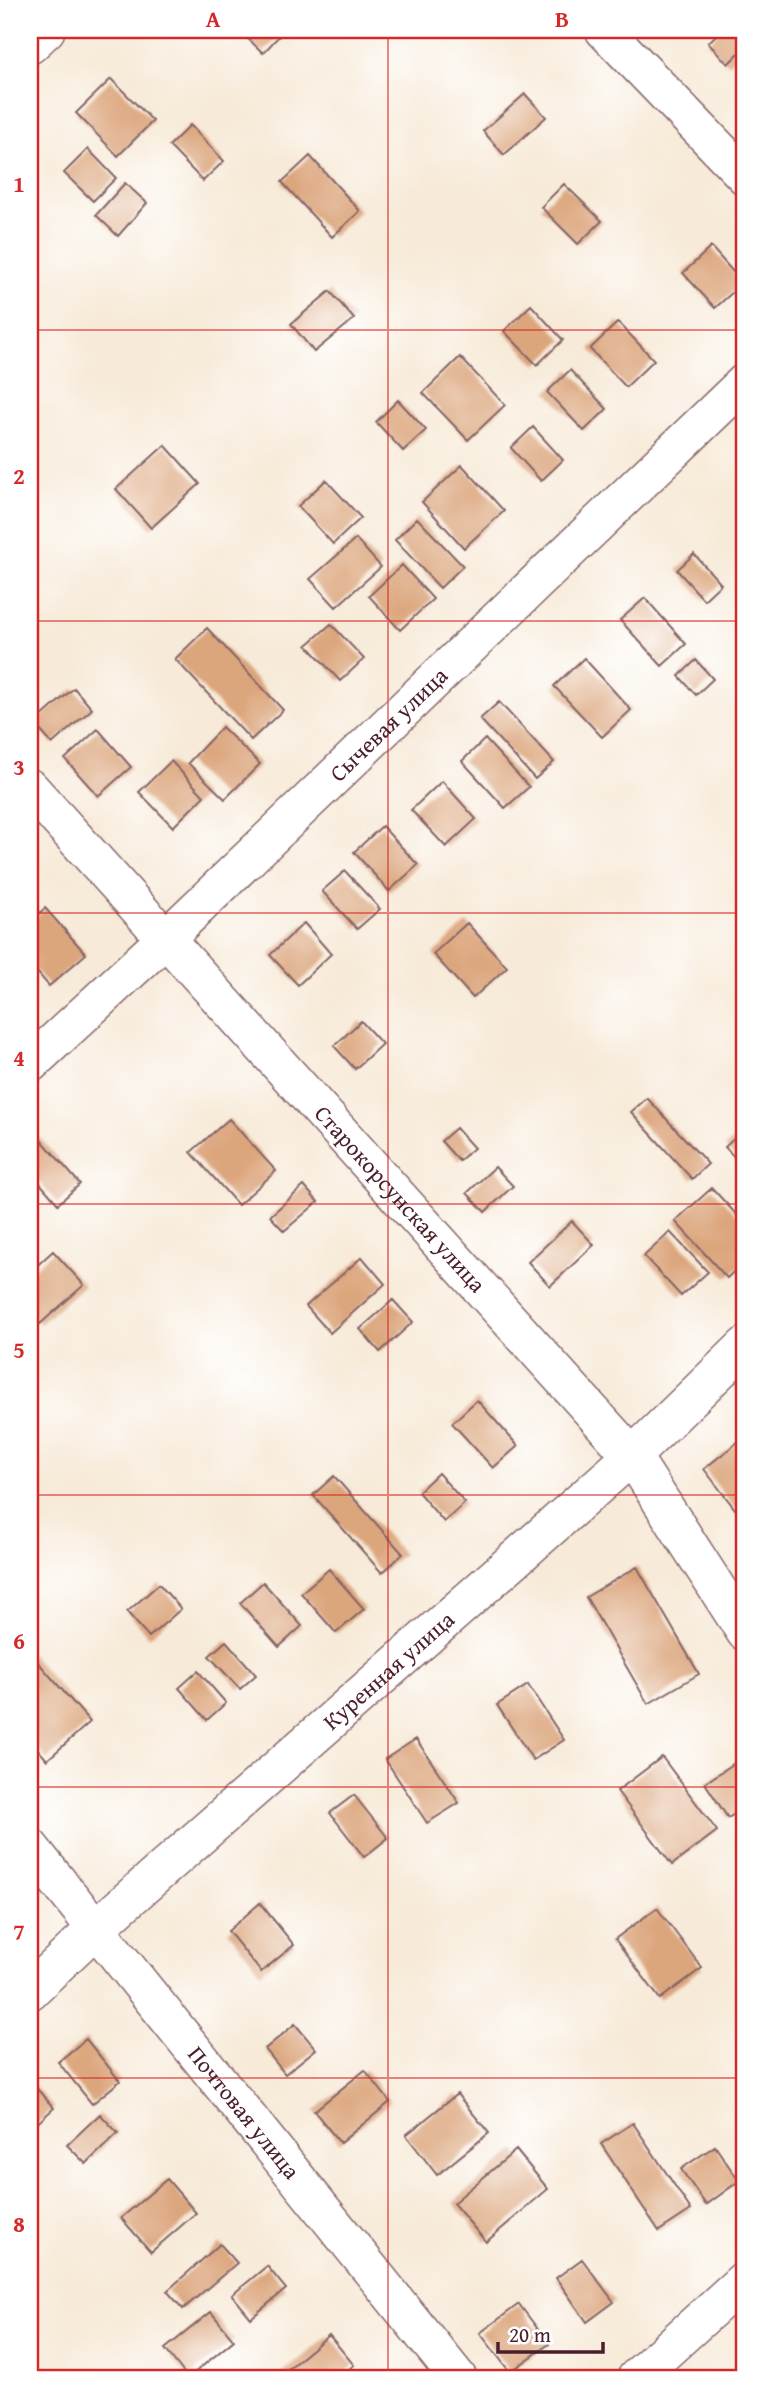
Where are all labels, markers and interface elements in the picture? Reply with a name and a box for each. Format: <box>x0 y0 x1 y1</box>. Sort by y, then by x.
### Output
text: A <box>206 2 221 35</box>
text: B <box>555 2 569 35</box>
text: 1 <box>13 167 25 200</box>
text: 2 <box>13 459 25 492</box>
street label: Сычевая улица <box>322 659 455 789</box>
text: 3 <box>13 750 25 783</box>
text: 4 <box>13 1041 25 1074</box>
street label: Старокорсунская улица <box>307 1097 494 1300</box>
text: 5 <box>13 1333 25 1366</box>
street label: Куренная улица <box>315 1603 461 1737</box>
text: 6 <box>13 1624 25 1657</box>
text: 7 <box>13 1915 25 1948</box>
street label: Почтовая улица <box>180 2038 308 2186</box>
text: 8 <box>13 2207 25 2240</box>
scale bar <box>498 2310 604 2354</box>
text: 20 m <box>509 2319 551 2350</box>

